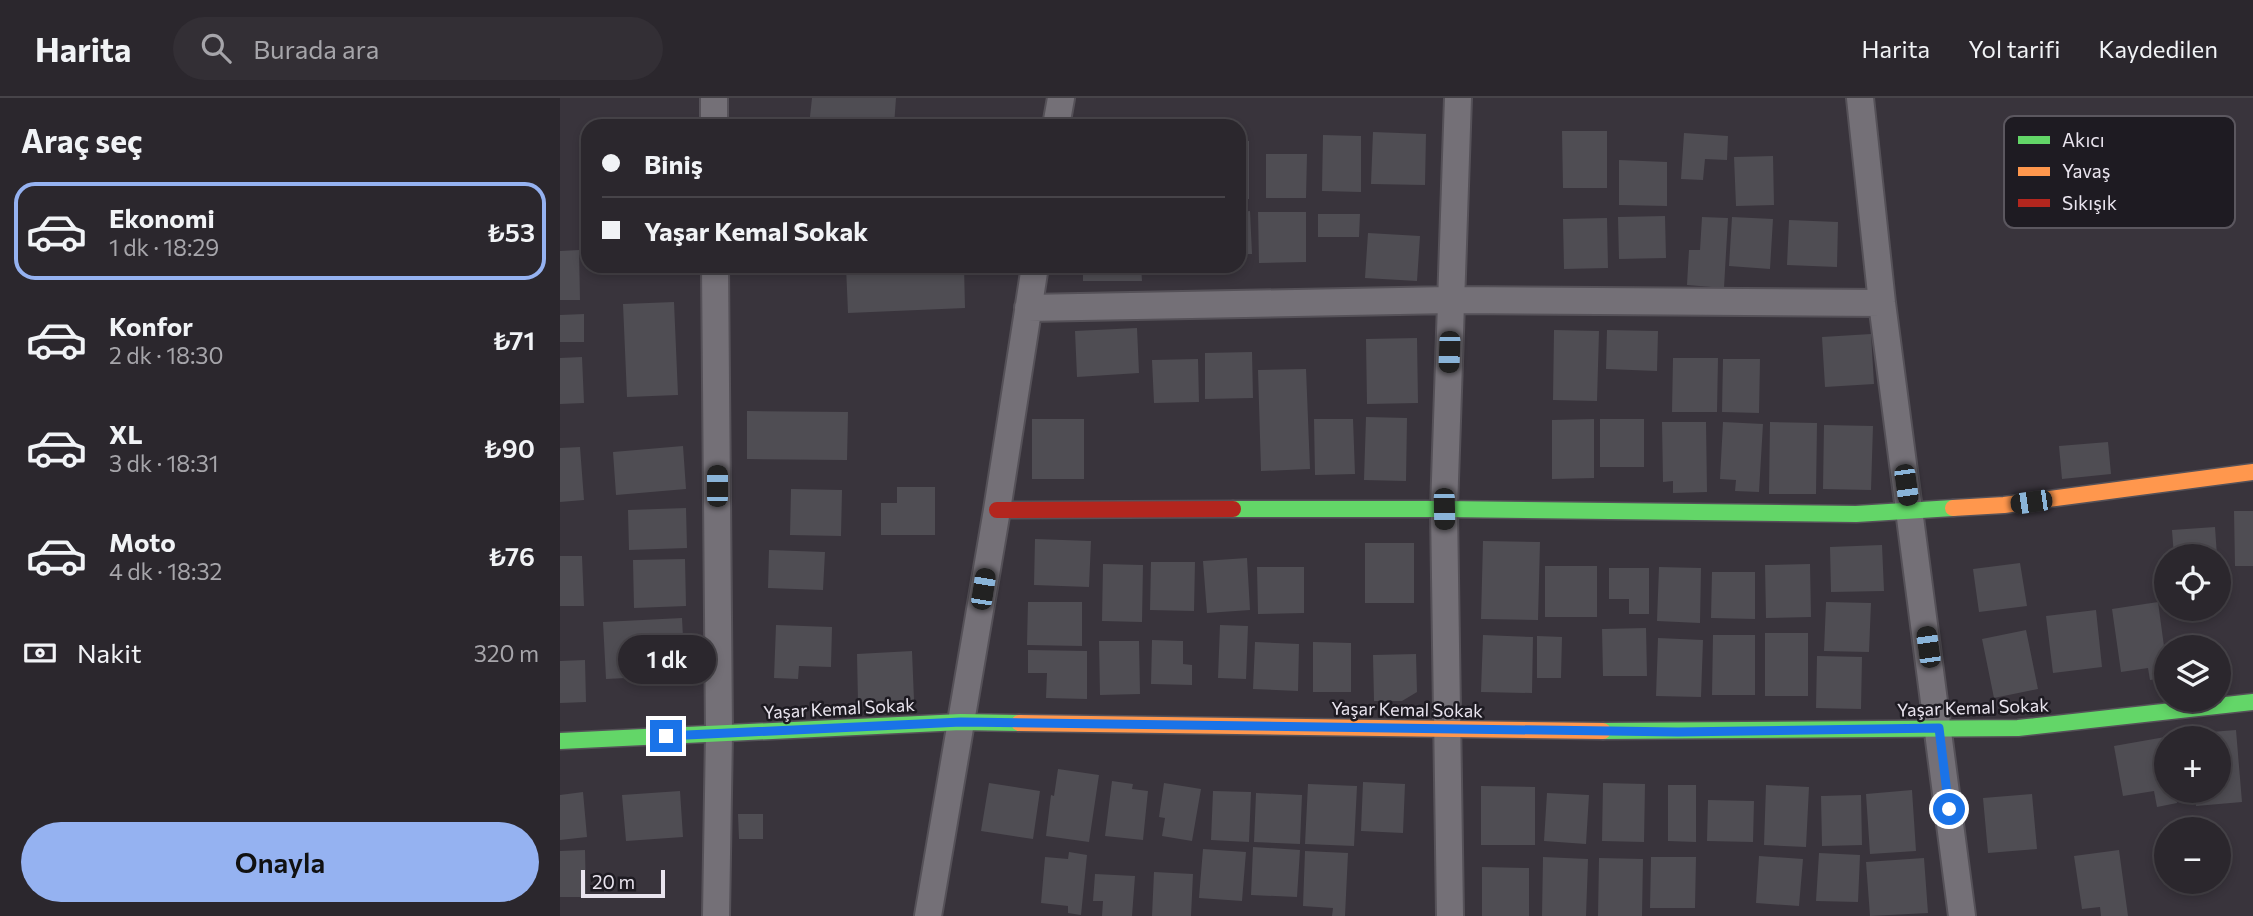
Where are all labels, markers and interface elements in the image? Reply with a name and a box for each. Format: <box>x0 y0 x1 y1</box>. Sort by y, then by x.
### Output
search box <box>173 17 663 80</box>
text: Harita <box>35 28 131 69</box>
icon: search <box>197 29 235 67</box>
text: Burada ara <box>253 33 379 64</box>
text: Harita <box>1861 34 1930 63</box>
text: Yol tarifi <box>1968 34 2060 63</box>
text: Kaydedilen <box>2098 34 2218 63</box>
legend <box>2004 116 2235 228</box>
text: Araç seç <box>21 120 143 160</box>
text: Akıcı <box>2062 128 2105 151</box>
text: Biniş <box>644 148 703 179</box>
text: Yavaş <box>2062 159 2110 182</box>
text: Sıkışık <box>2062 191 2117 214</box>
icon: car <box>25 200 88 263</box>
text: Ekonomi <box>109 202 215 233</box>
text: Yaşar Kemal Sokak <box>644 215 868 246</box>
text: ₺53 <box>487 216 535 247</box>
text: 1 dk · 18:29 <box>109 233 219 261</box>
icon: car <box>25 308 88 371</box>
text: Konfor <box>109 310 193 341</box>
text: ₺71 <box>492 324 535 355</box>
car <box>1438 331 1461 373</box>
text: 2 dk · 18:30 <box>109 341 224 369</box>
icon: car <box>25 416 88 479</box>
text: XL <box>109 418 143 449</box>
text: ₺90 <box>483 432 535 463</box>
text: 3 dk · 18:31 <box>109 449 219 477</box>
car <box>1893 463 1920 507</box>
car <box>707 465 728 507</box>
car <box>1434 488 1455 530</box>
car <box>2009 489 2054 515</box>
icon: car <box>25 524 88 587</box>
text: Moto <box>109 526 176 557</box>
text: ₺76 <box>488 540 535 571</box>
map controls <box>2154 544 2231 894</box>
button: locate <box>2154 544 2231 621</box>
text: 4 dk · 18:32 <box>109 557 222 585</box>
car <box>970 567 997 611</box>
car <box>1915 625 1942 669</box>
icon: cash <box>21 634 59 672</box>
callout: 1 dk <box>617 634 715 684</box>
button: layers <box>2154 635 2231 712</box>
text: Nakit <box>77 637 142 668</box>
text: 320 m <box>474 639 539 667</box>
text: 1 dk <box>647 645 687 673</box>
street label: Yaşar Kemal Sokak <box>763 693 916 723</box>
street label: Yaşar Kemal Sokak <box>1897 693 2050 721</box>
street label: Yaşar Kemal Sokak <box>1331 697 1483 721</box>
route end <box>650 720 682 752</box>
button: + <box>2154 726 2231 803</box>
route start <box>1933 793 1965 825</box>
button: − <box>2154 817 2231 894</box>
button: Onayla <box>21 822 539 902</box>
scale bar <box>581 867 665 899</box>
text: 20 m <box>592 870 635 893</box>

